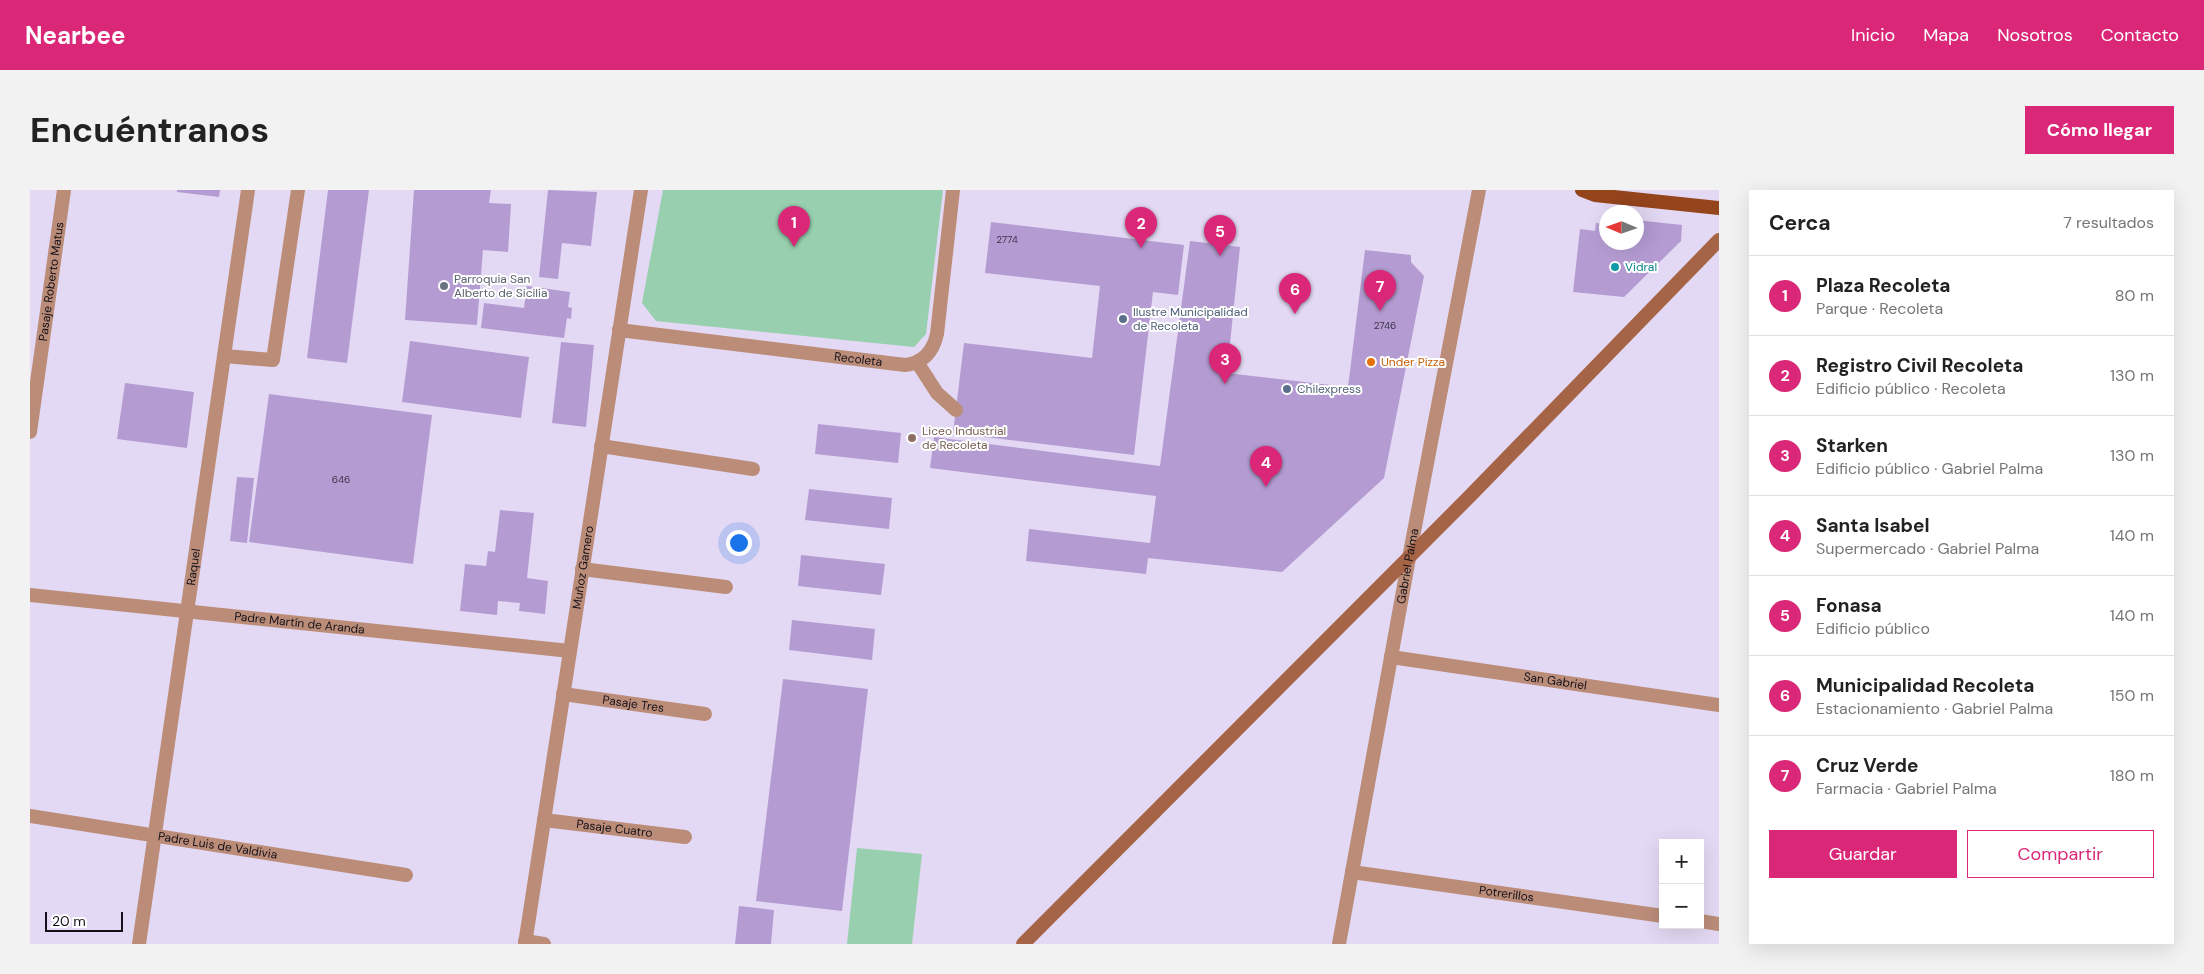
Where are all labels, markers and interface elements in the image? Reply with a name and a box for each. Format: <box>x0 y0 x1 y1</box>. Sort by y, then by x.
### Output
text: Nearbee <box>25 20 125 51</box>
text: Inicio <box>1851 23 1895 47</box>
text: Mapa <box>1923 23 1969 47</box>
text: Nosotros <box>1997 23 2073 47</box>
text: Contacto <box>2101 23 2179 47</box>
button: Cómo llegar <box>2025 106 2174 154</box>
text: Encuéntranos <box>30 107 269 153</box>
north arrow <box>1599 205 1644 250</box>
pin: 1 <box>778 206 810 247</box>
pin: 2 <box>1125 207 1157 248</box>
text: Cerca <box>1769 209 1831 237</box>
text: 7 resultados <box>2063 212 2154 233</box>
pin: 5 <box>1204 215 1236 256</box>
street label: Pasaje Roberto Matus <box>35 221 67 342</box>
house number: 2774 <box>996 233 1018 246</box>
place label: Vidral <box>1625 259 1657 275</box>
marker: Vidral <box>1609 261 1621 273</box>
pin: 7 <box>1364 270 1396 311</box>
place label: Parroquia San Alberto de Sicilia <box>454 271 547 301</box>
pin: 6 <box>1279 273 1311 314</box>
text: Plaza Recoleta <box>1816 273 1951 298</box>
marker: Parroquia San Alberto de Sicilia <box>438 280 450 292</box>
text: 1 <box>1782 285 1788 306</box>
text: 80 m <box>2115 285 2154 306</box>
text: Parque · Recoleta <box>1816 298 1943 319</box>
place label: Ilustre Municipalidad de Recoleta <box>1133 304 1248 334</box>
marker: Ilustre Municipalidad de Recoleta <box>1117 313 1129 325</box>
house number: 2746 <box>1374 319 1396 332</box>
pin: 3 <box>1209 343 1241 384</box>
street label: Recoleta <box>833 348 883 370</box>
text: Registro Civil Recoleta <box>1816 353 2023 378</box>
place label: Under Pizza <box>1381 354 1445 370</box>
marker: Under Pizza <box>1365 356 1377 368</box>
text: 2 <box>1780 365 1790 386</box>
text: 130 m <box>2110 365 2154 386</box>
text: Edificio público · Recoleta <box>1816 378 2006 399</box>
place label: Chilexpress <box>1297 381 1361 397</box>
marker: Chilexpress <box>1281 383 1293 395</box>
place label: Liceo Industrial de Recoleta <box>922 423 1006 453</box>
marker: Liceo Industrial de Recoleta <box>906 432 918 444</box>
text: Starken <box>1816 433 1888 458</box>
text: 3 <box>1780 445 1790 466</box>
text: 130 m <box>2110 445 2154 466</box>
pin: 4 <box>1250 446 1282 487</box>
text: Edificio público · Gabriel Palma <box>1816 458 2043 479</box>
house number: 646 <box>332 473 350 486</box>
text: Santa Isabel <box>1816 513 1930 538</box>
street label: Muñoz Gamero <box>569 525 597 610</box>
text: 4 <box>1780 525 1790 546</box>
text: 140 m <box>2110 525 2154 546</box>
street label: Gabriel Palma <box>1393 527 1422 605</box>
your location <box>726 530 752 556</box>
text: Supermercado · Gabriel Palma <box>1816 538 2039 559</box>
street label: Raquel <box>183 547 204 587</box>
text: Fonasa <box>1816 593 1882 618</box>
text: 5 <box>1780 605 1790 626</box>
text: 140 m <box>2110 605 2154 626</box>
street label: Padre Martín de Aranda <box>234 608 366 638</box>
text: Edificio público <box>1816 618 1930 639</box>
street label: San Gabriel <box>1523 669 1588 694</box>
text: Municipalidad Recoleta <box>1816 673 2034 698</box>
text: 6 <box>1780 685 1790 706</box>
text: 150 m <box>2110 685 2154 706</box>
street label: Pasaje Tres <box>602 692 665 716</box>
text: Estacionamiento · Gabriel Palma <box>1816 698 2053 719</box>
text: Cruz Verde <box>1816 753 1919 778</box>
text: 7 <box>1781 765 1789 786</box>
text: 180 m <box>2110 765 2154 786</box>
text: Farmacia · Gabriel Palma <box>1816 778 1997 799</box>
street label: Pasaje Cuatro <box>575 816 654 841</box>
street label: Padre Luis de Valdivia <box>157 828 279 863</box>
button: Guardar <box>1769 830 1957 878</box>
button: Compartir <box>1967 830 2154 878</box>
map controls <box>1659 839 1704 929</box>
button: + <box>1659 839 1704 884</box>
street label: Potrerillos <box>1478 882 1535 906</box>
button: − <box>1659 884 1704 929</box>
scale bar <box>45 909 122 932</box>
text: 20 m <box>52 912 86 930</box>

